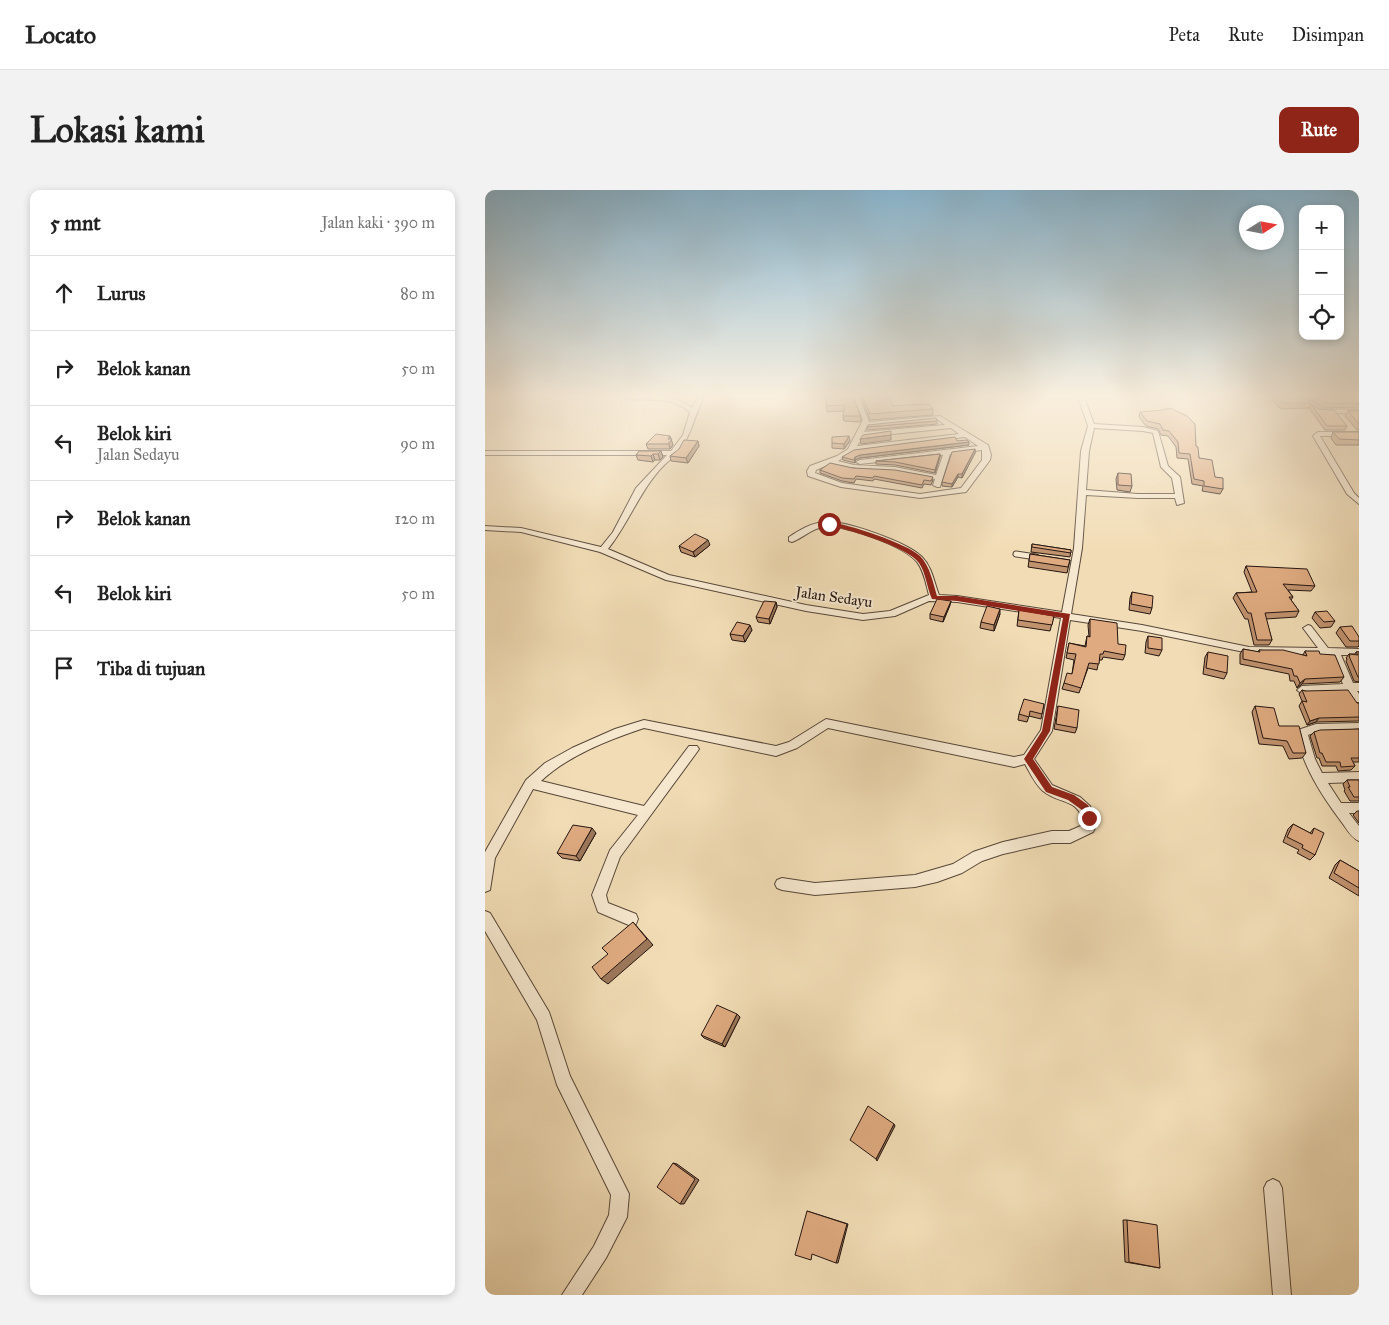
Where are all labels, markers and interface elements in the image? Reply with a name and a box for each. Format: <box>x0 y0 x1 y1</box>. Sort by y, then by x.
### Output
text: Locato <box>25 20 96 50</box>
text: Peta <box>1169 24 1200 46</box>
text: Rute <box>1228 24 1264 46</box>
text: Disimpan <box>1292 24 1364 46</box>
button: Rute <box>1279 107 1359 153</box>
text: Lokasi kami <box>30 109 205 152</box>
north arrow <box>1239 205 1284 250</box>
map controls <box>1299 205 1344 340</box>
button: + <box>1299 205 1344 250</box>
text: 5 mnt <box>50 210 101 236</box>
text: Jalan kaki · 390 m <box>321 213 435 232</box>
button: − <box>1299 250 1344 295</box>
icon: ahead <box>50 279 78 307</box>
text: Lurus <box>97 282 145 305</box>
text: 80 m <box>400 284 435 303</box>
button: locate <box>1299 295 1344 340</box>
icon: right <box>50 354 78 382</box>
text: Belok kanan <box>97 357 191 380</box>
text: 50 m <box>401 359 435 378</box>
text: Belok kiri <box>97 422 171 445</box>
icon: left <box>50 429 78 457</box>
text: 90 m <box>400 434 435 453</box>
text: Jalan Sedayu <box>97 445 180 464</box>
icon: right <box>50 504 78 532</box>
text: Belok kanan <box>97 507 191 530</box>
text: 120 m <box>395 509 435 528</box>
route start <box>818 513 841 536</box>
icon: left <box>50 579 78 607</box>
text: Belok kiri <box>97 582 171 605</box>
street label: Jalan Sedayu <box>792 582 874 612</box>
text: 50 m <box>401 584 435 603</box>
icon: arrive <box>50 654 78 682</box>
text: Tiba di tujuan <box>97 657 205 680</box>
route end <box>1078 807 1101 830</box>

